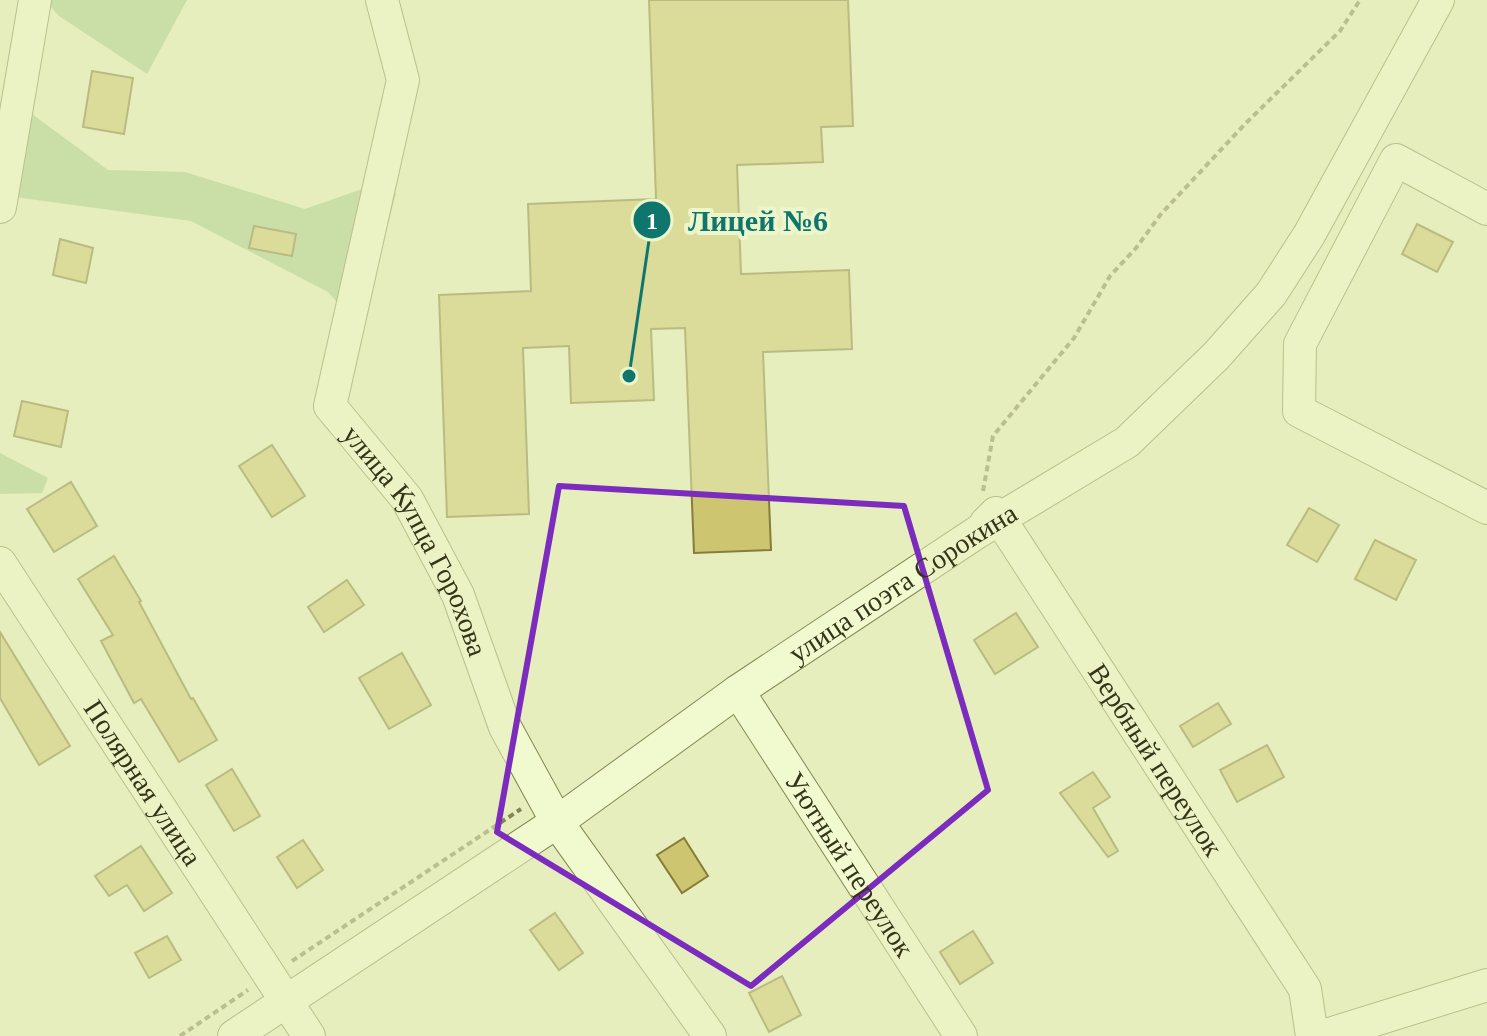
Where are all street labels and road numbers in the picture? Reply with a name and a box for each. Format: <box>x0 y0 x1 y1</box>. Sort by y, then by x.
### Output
street label: улица Купца Горохова <box>336 419 494 661</box>
street label: улица поэта Сорокина <box>783 497 1023 669</box>
street label: Вербный переулок <box>1082 658 1229 862</box>
street label: Полярная улица <box>78 694 208 872</box>
street label: Уютный переулок <box>778 766 921 963</box>

